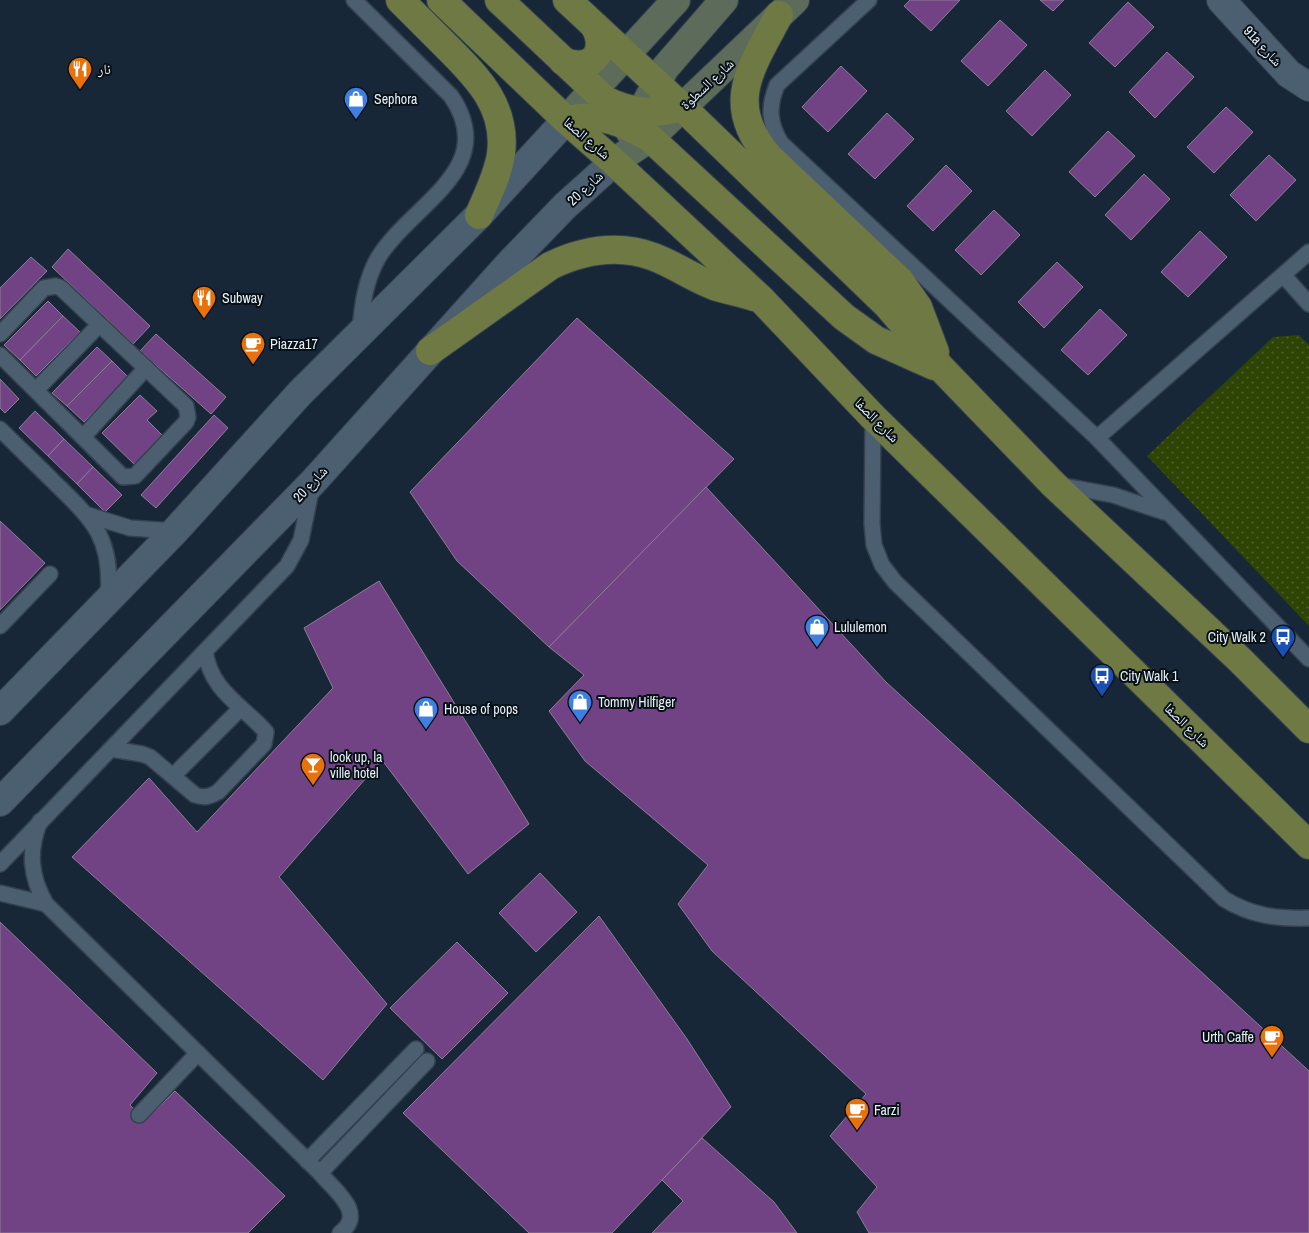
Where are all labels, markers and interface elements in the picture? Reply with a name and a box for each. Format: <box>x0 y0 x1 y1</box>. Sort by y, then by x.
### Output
street label: 91a شارع <box>1239 22 1286 71</box>
street label: شارع السطوة <box>677 55 738 114</box>
restaurant icon: نار <box>67 56 93 90</box>
place label: نار <box>97 60 111 78</box>
shop icon: Sephora <box>343 86 369 120</box>
place label: Sephora <box>374 90 418 108</box>
street label: شارع الصفا <box>559 113 614 164</box>
street label: شارع 20 <box>563 167 607 210</box>
restaurant icon: Subway <box>191 285 217 319</box>
place label: Subway <box>222 289 263 307</box>
cafe icon: Piazza17 <box>240 331 266 365</box>
place label: Piazza17 <box>270 335 318 353</box>
street label: شارع الصفا <box>850 394 903 447</box>
street label: شارع 20 <box>289 462 332 506</box>
shop icon: Lululemon <box>804 614 830 648</box>
place label: Lululemon <box>834 618 887 636</box>
bus stop icon: City Walk 2 <box>1270 624 1296 658</box>
place label: City Walk 2 <box>1208 628 1266 646</box>
bus stop icon: City Walk 1 <box>1089 663 1115 697</box>
place label: City Walk 1 <box>1120 667 1179 685</box>
shop icon: Tommy Hilfiger <box>567 689 593 723</box>
place label: Tommy Hilfiger <box>598 693 675 711</box>
shop icon: House of pops <box>413 696 439 730</box>
street label: شارع الصفا <box>1160 699 1213 752</box>
place label: House of pops <box>444 700 518 718</box>
place label: look up, la ville hotel <box>330 748 383 782</box>
bar icon: look up, la ville hotel <box>300 752 326 786</box>
cafe icon: Urth Caffe <box>1259 1024 1285 1058</box>
place label: Urth Caffe <box>1202 1028 1254 1046</box>
cafe icon: Farzi <box>844 1097 870 1131</box>
place label: Farzi <box>874 1101 900 1119</box>

